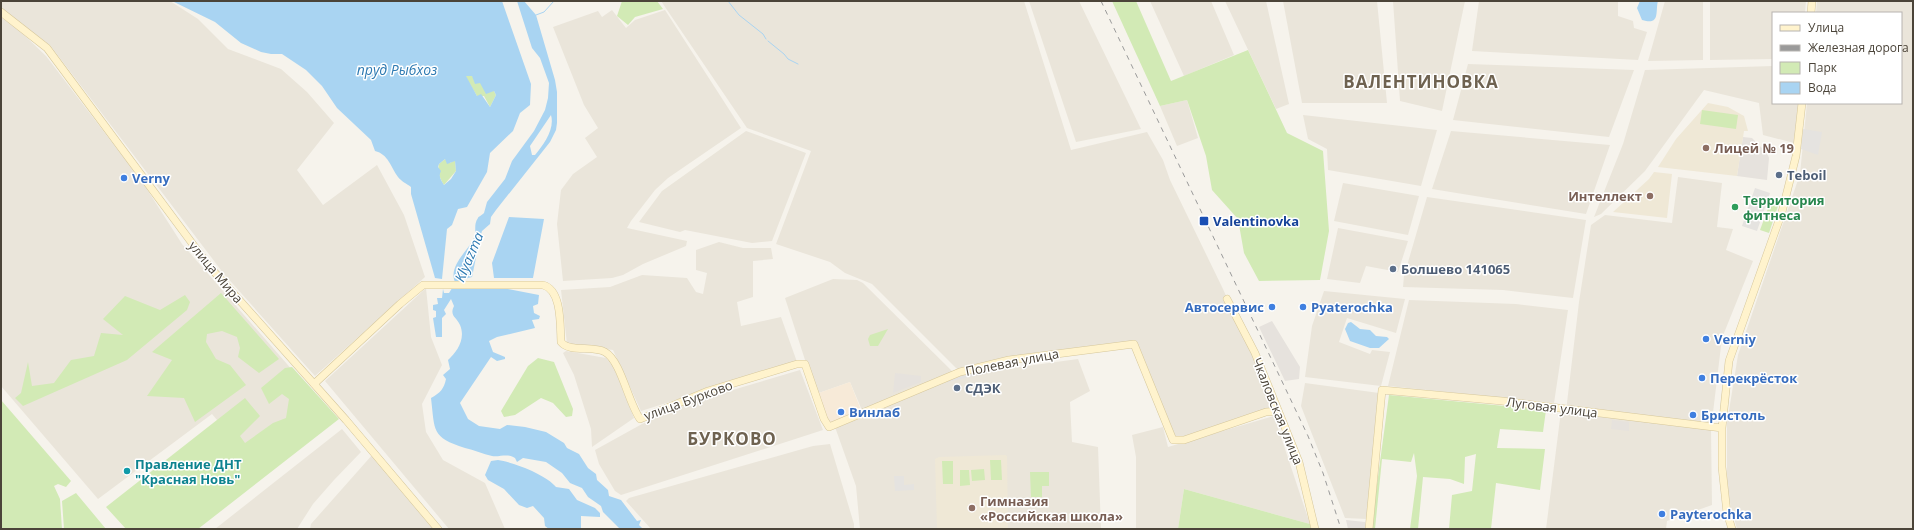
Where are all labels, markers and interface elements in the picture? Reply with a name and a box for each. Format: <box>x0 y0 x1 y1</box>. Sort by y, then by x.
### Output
legend <box>1772 12 1902 104</box>
text: Улица <box>1808 19 1844 36</box>
text: Железная дорога <box>1808 39 1909 56</box>
text: Парк <box>1808 59 1838 76</box>
water label: пруд Рыбхоз <box>357 60 437 79</box>
district label: ВАЛЕНТИНОВКА <box>1343 70 1499 93</box>
text: Вода <box>1808 79 1837 96</box>
place label: Лицей № 19 <box>1714 139 1794 157</box>
marker: Лицей № 19 <box>1701 143 1711 153</box>
place label: Teboil <box>1787 166 1826 184</box>
place label: Verny <box>132 169 171 187</box>
marker: Teboil <box>1774 170 1784 180</box>
marker: Verny <box>119 173 129 183</box>
place label: Интеллект <box>1568 187 1642 205</box>
marker: Интеллект <box>1645 191 1655 201</box>
place label: Территория фитнеса <box>1743 191 1825 224</box>
marker: Территория фитнеса <box>1730 202 1740 212</box>
place label: Valentinovka <box>1213 212 1299 230</box>
marker: Valentinovka <box>1198 215 1210 227</box>
water label: Klyazma <box>450 229 487 284</box>
street label: улица Мира <box>185 237 247 307</box>
place label: Болшево 141065 <box>1401 260 1510 278</box>
marker: Болшево 141065 <box>1388 264 1398 274</box>
place label: Автосервис <box>1185 298 1264 316</box>
place label: Pyaterochka <box>1311 298 1393 316</box>
marker: Автосервис <box>1267 302 1277 312</box>
marker: Pyaterochka <box>1298 302 1308 312</box>
place label: Verniy <box>1714 330 1757 348</box>
marker: Verniy <box>1701 334 1711 344</box>
street label: Полевая улица <box>964 344 1060 380</box>
street label: Чкаловская улица <box>1248 355 1308 467</box>
place label: Перекрёсток <box>1710 369 1798 387</box>
marker: Перекрёсток <box>1697 373 1707 383</box>
street label: улица Бурково <box>641 376 735 424</box>
place label: СДЭК <box>965 379 1001 397</box>
marker: СДЭК <box>952 383 962 393</box>
street label: Луговая улица <box>1505 392 1599 422</box>
place label: Винлаб <box>849 403 900 421</box>
place label: Бристоль <box>1701 406 1765 424</box>
marker: Винлаб <box>836 407 846 417</box>
marker: Бристоль <box>1688 410 1698 420</box>
district label: БУРКОВО <box>687 427 777 450</box>
place label: Правление ДНТ "Красная Новь" <box>135 455 242 488</box>
marker: Правление ДНТ "Красная Новь" <box>122 466 132 476</box>
place label: Гимназия «Российская школа» <box>980 492 1123 525</box>
marker: Гимназия «Российская школа» <box>967 503 977 513</box>
place label: Payterochka <box>1670 505 1752 523</box>
marker: Payterochka <box>1657 509 1667 519</box>

